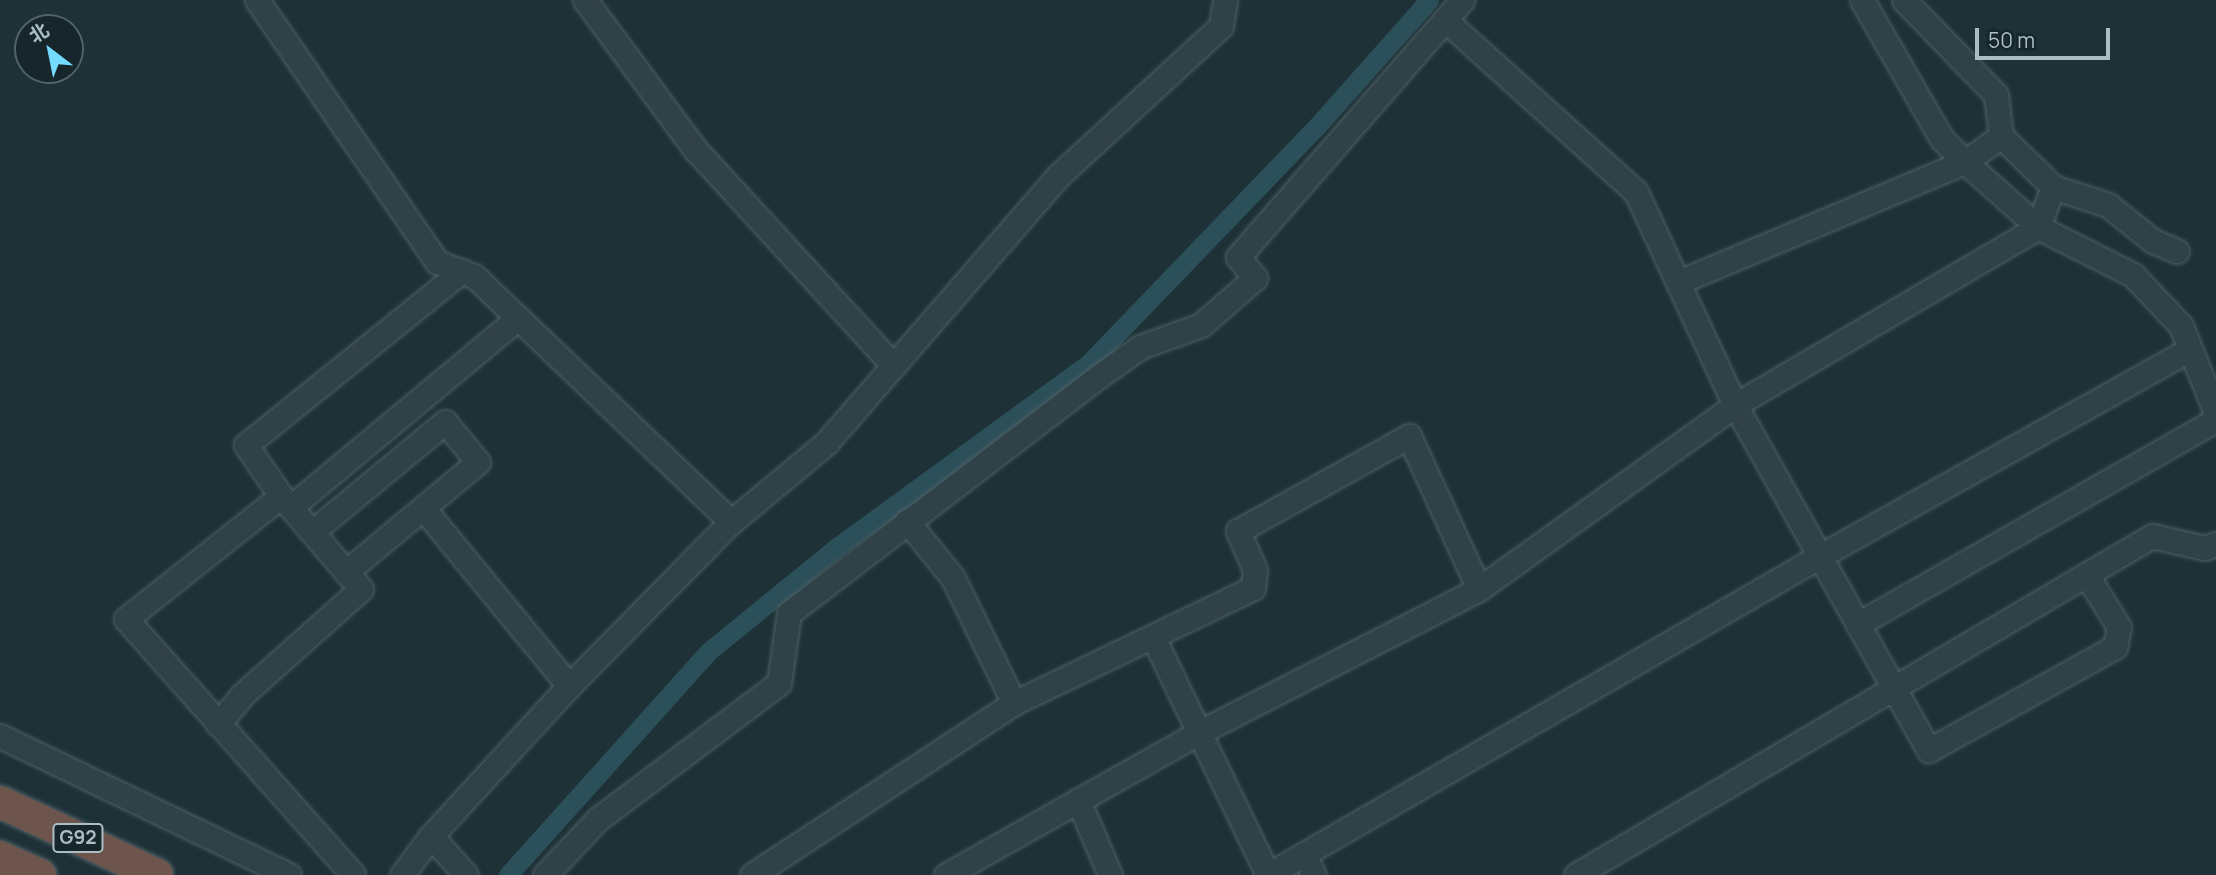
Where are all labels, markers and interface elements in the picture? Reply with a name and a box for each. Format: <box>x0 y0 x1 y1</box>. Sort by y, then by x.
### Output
north arrow <box>14 14 84 84</box>
scale bar <box>1978 14 2113 58</box>
text: 北 <box>24 17 54 49</box>
text: 50 m <box>1988 26 2035 54</box>
road number: G92 <box>52 822 104 853</box>

